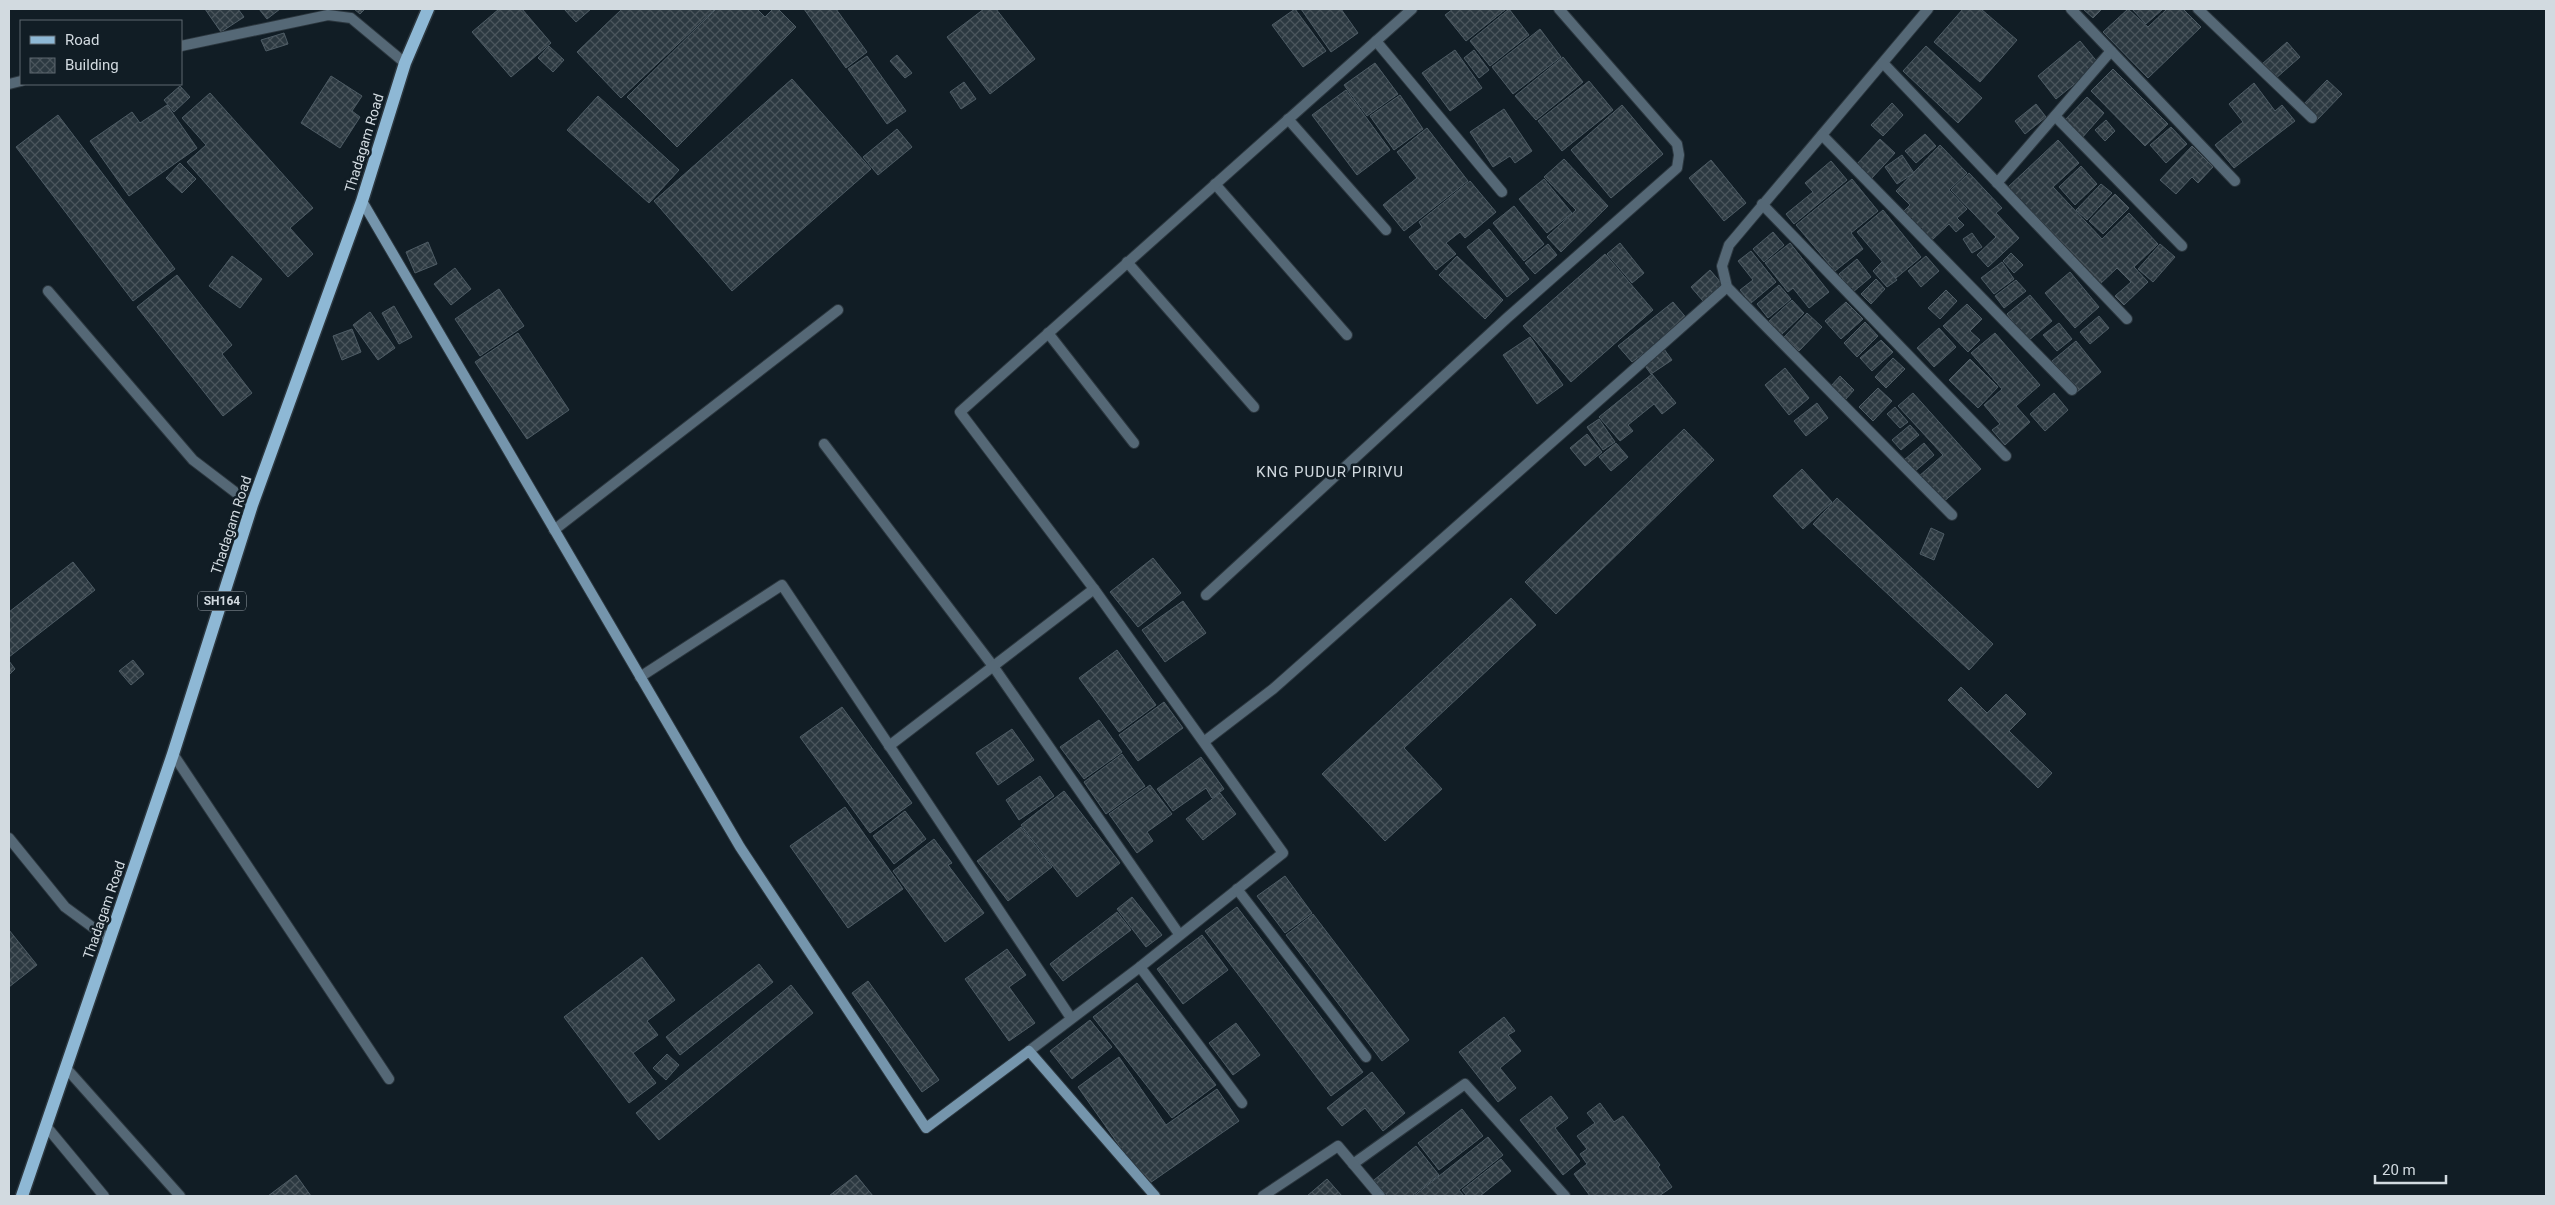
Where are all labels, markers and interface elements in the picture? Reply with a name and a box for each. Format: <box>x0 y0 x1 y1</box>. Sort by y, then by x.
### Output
legend <box>20 20 182 85</box>
text: Road <box>65 31 99 49</box>
text: Building <box>65 56 119 74</box>
street label: Thadagam Road <box>341 92 387 194</box>
district label: KNG PUDUR PIRIVU <box>1256 463 1404 481</box>
street label: Thadagam Road <box>208 474 254 576</box>
road number: SH164 <box>198 592 246 610</box>
street label: Thadagam Road <box>80 859 128 961</box>
scale bar <box>2375 1152 2446 1184</box>
text: 20 m <box>2382 1161 2416 1179</box>

